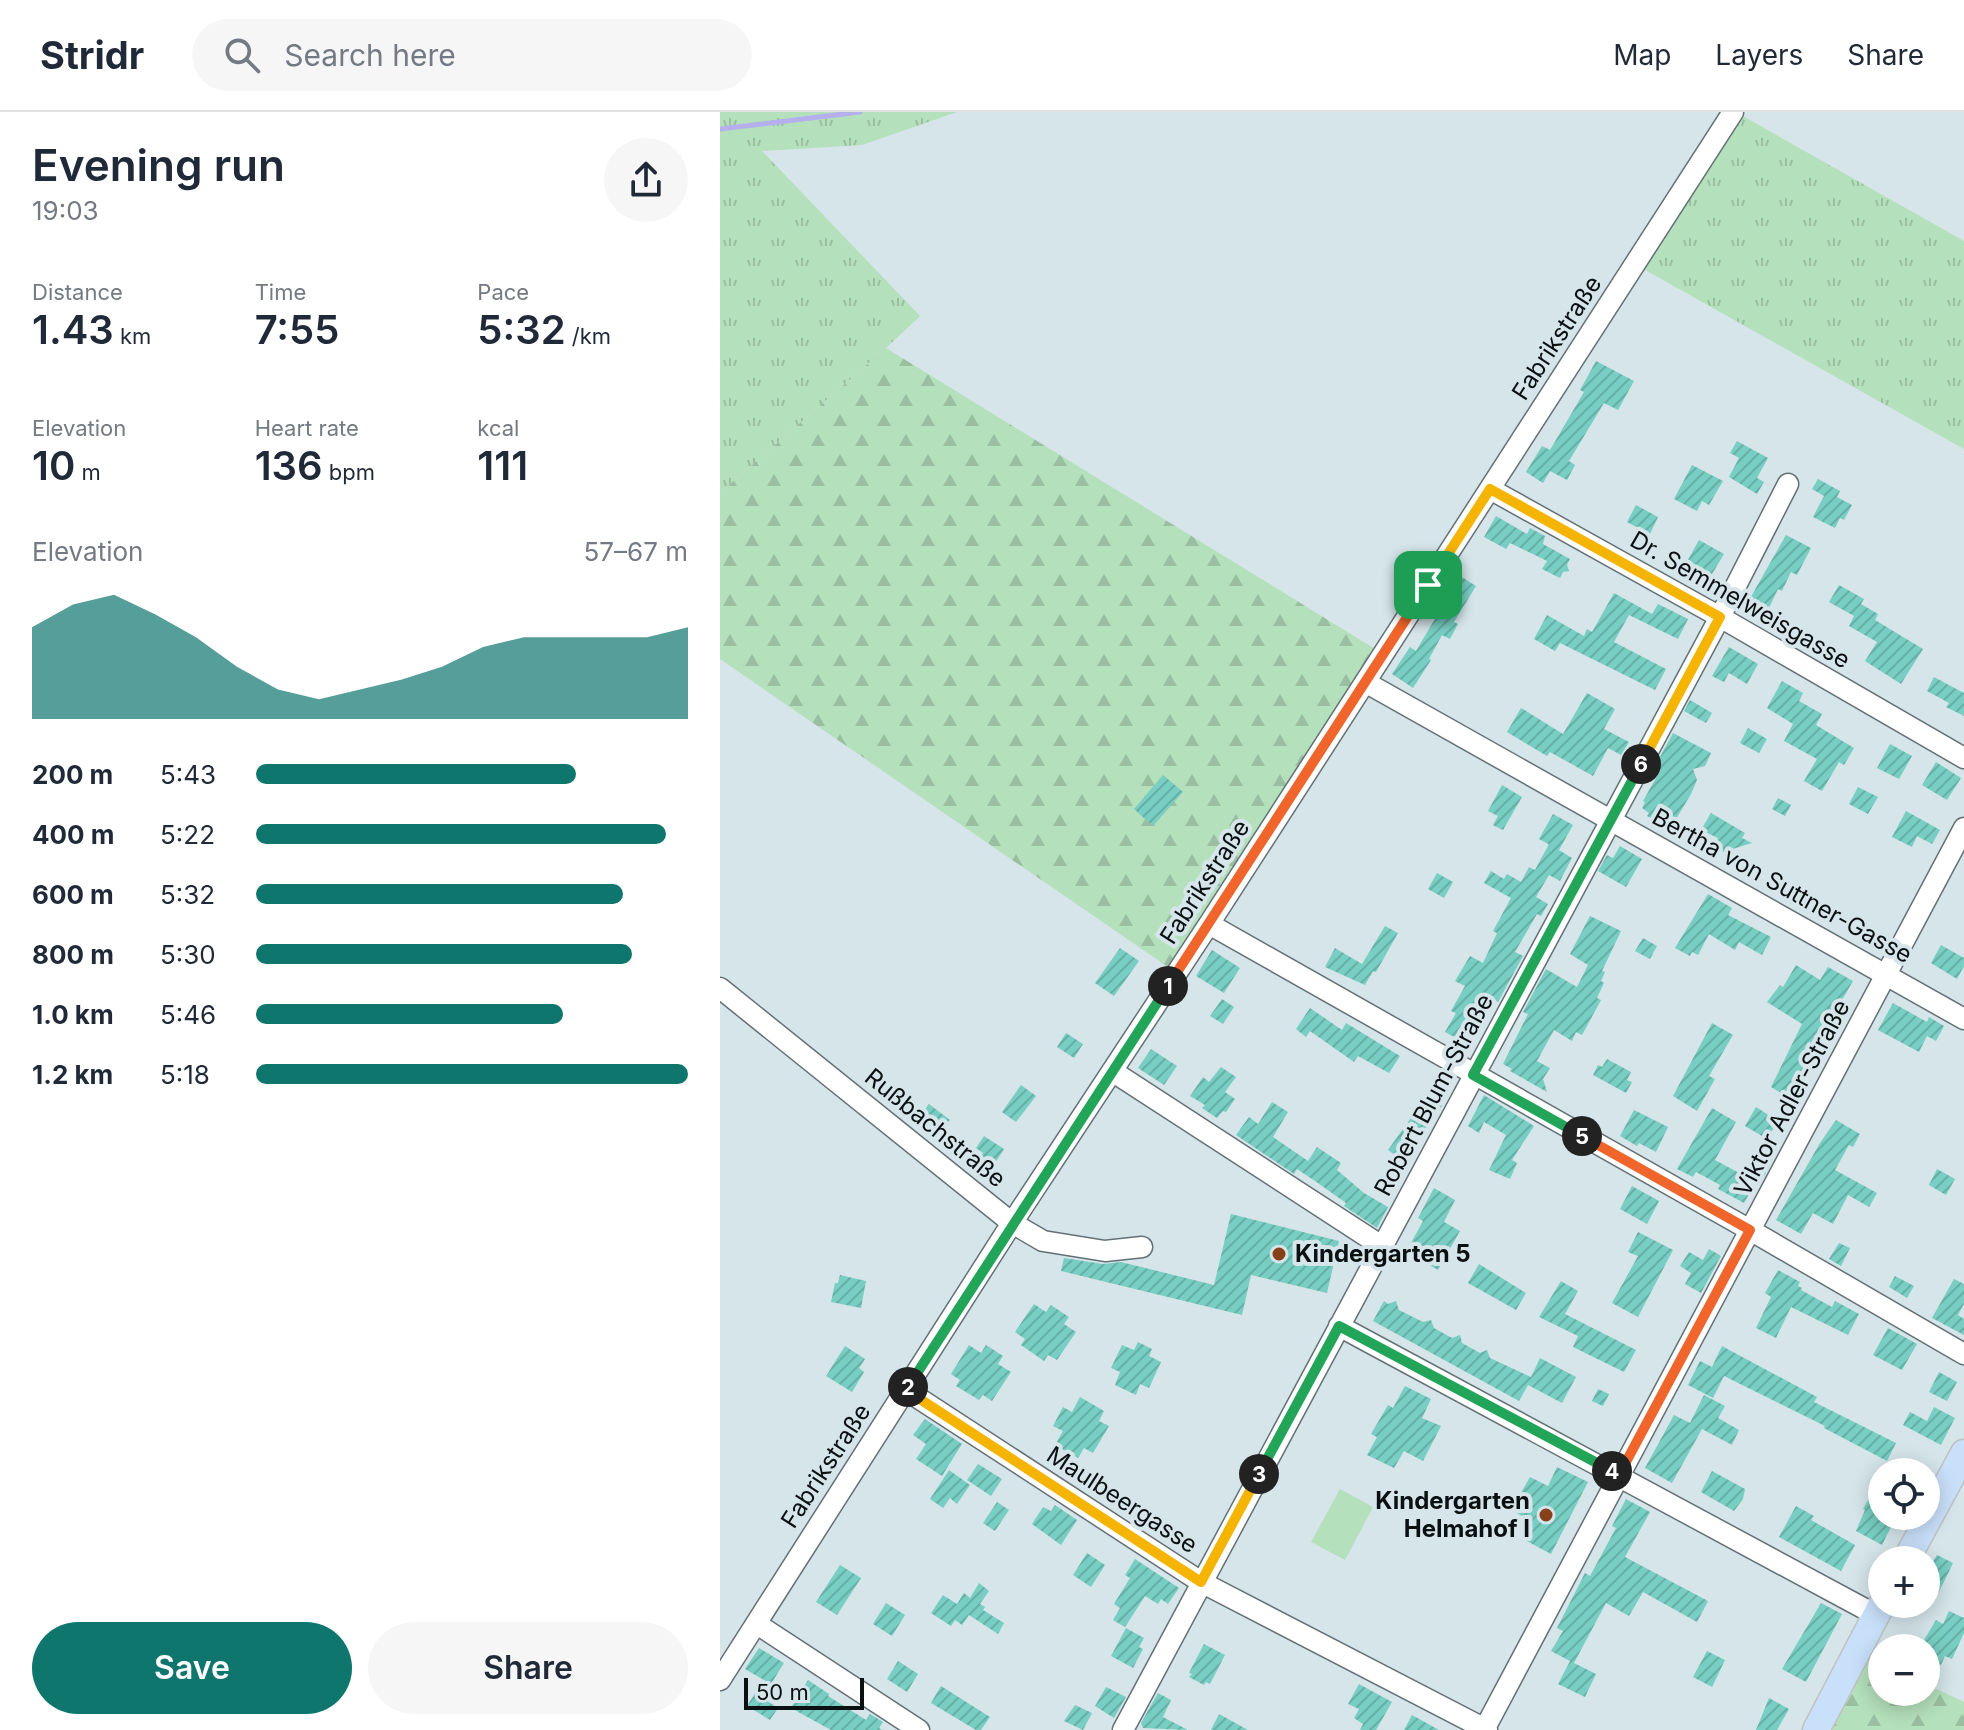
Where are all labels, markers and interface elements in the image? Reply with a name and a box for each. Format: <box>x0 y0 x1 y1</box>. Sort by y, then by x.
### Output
search box <box>192 19 752 91</box>
text: Stridr <box>40 32 144 78</box>
icon: search <box>220 33 264 77</box>
text: Search here <box>284 37 456 73</box>
text: Map <box>1613 38 1671 72</box>
text: Layers <box>1715 38 1803 72</box>
text: Share <box>1847 38 1924 72</box>
text: Evening run <box>32 138 285 192</box>
button: share <box>604 138 688 222</box>
text: 19:03 <box>32 195 99 226</box>
street label: Fabrikstraße <box>1506 270 1607 405</box>
text: Distance <box>32 279 123 305</box>
text: Time <box>255 279 306 305</box>
text: Pace <box>477 279 529 305</box>
text: 1.43 <box>32 305 114 354</box>
text: 7:55 <box>255 305 339 354</box>
text: 5:32 <box>477 305 566 354</box>
text: km <box>114 323 151 349</box>
text: /km <box>566 323 611 349</box>
text: Elevation <box>32 415 126 441</box>
text: Heart rate <box>255 415 359 441</box>
text: kcal <box>477 415 519 441</box>
text: 10 <box>32 441 75 490</box>
text: 136 <box>255 441 323 490</box>
text: 111 <box>477 441 528 490</box>
text: m <box>75 459 101 485</box>
text: bpm <box>323 459 375 485</box>
street label: Dr. Semmelweisgasse <box>1625 525 1855 674</box>
text: Elevation <box>32 536 143 567</box>
text: 57–67 m <box>584 536 688 567</box>
pin <box>1394 551 1462 619</box>
icon: arrive <box>1406 563 1450 607</box>
pin: 6 <box>1621 744 1661 784</box>
text: 6 <box>1634 751 1648 777</box>
text: 200 m <box>32 759 113 790</box>
text: 5:43 <box>160 759 216 790</box>
street label: Bertha von Suttner-Gasse <box>1647 802 1917 969</box>
street label: Fabrikstraße <box>1154 814 1255 949</box>
text: 400 m <box>32 819 115 850</box>
text: 5:22 <box>160 819 215 850</box>
text: 600 m <box>32 879 114 910</box>
text: 5:32 <box>160 879 215 910</box>
text: 800 m <box>32 939 114 970</box>
text: 5:30 <box>160 939 216 970</box>
pin: 1 <box>1148 966 1188 1006</box>
text: 1 <box>1163 973 1173 999</box>
street label: Robert Blum-Straße <box>1368 989 1499 1201</box>
street label: Viktor Adler-Straße <box>1728 995 1856 1201</box>
text: 1.0 km <box>32 999 114 1030</box>
text: 5:46 <box>160 999 216 1030</box>
text: 1.2 km <box>32 1059 113 1090</box>
text: 5:18 <box>160 1059 210 1090</box>
street label: Rußbachstraße <box>859 1062 1011 1193</box>
pin: 5 <box>1562 1116 1602 1156</box>
text: 5 <box>1575 1123 1589 1149</box>
place label: Kindergarten 5 <box>1295 1239 1471 1268</box>
marker: Kindergarten 5 <box>1270 1245 1288 1263</box>
pin: 2 <box>888 1367 928 1407</box>
text: 2 <box>901 1374 915 1400</box>
street label: Fabrikstraße <box>775 1398 876 1533</box>
street label: Maulbeergasse <box>1041 1440 1203 1559</box>
pin: 4 <box>1592 1451 1632 1491</box>
pin: 3 <box>1239 1454 1279 1494</box>
text: 4 <box>1605 1458 1619 1484</box>
map controls <box>1868 1458 1940 1706</box>
button: locate <box>1868 1458 1940 1530</box>
text: 3 <box>1252 1461 1266 1487</box>
place label: Kindergarten Helmahof I <box>1375 1486 1530 1543</box>
marker: Kindergarten Helmahof I <box>1537 1506 1555 1524</box>
button: + <box>1868 1546 1940 1618</box>
button: Save <box>32 1622 352 1714</box>
button: Share <box>368 1622 688 1714</box>
button: − <box>1868 1634 1940 1706</box>
scale bar <box>744 1674 864 1710</box>
text: 50 m <box>756 1679 809 1705</box>

